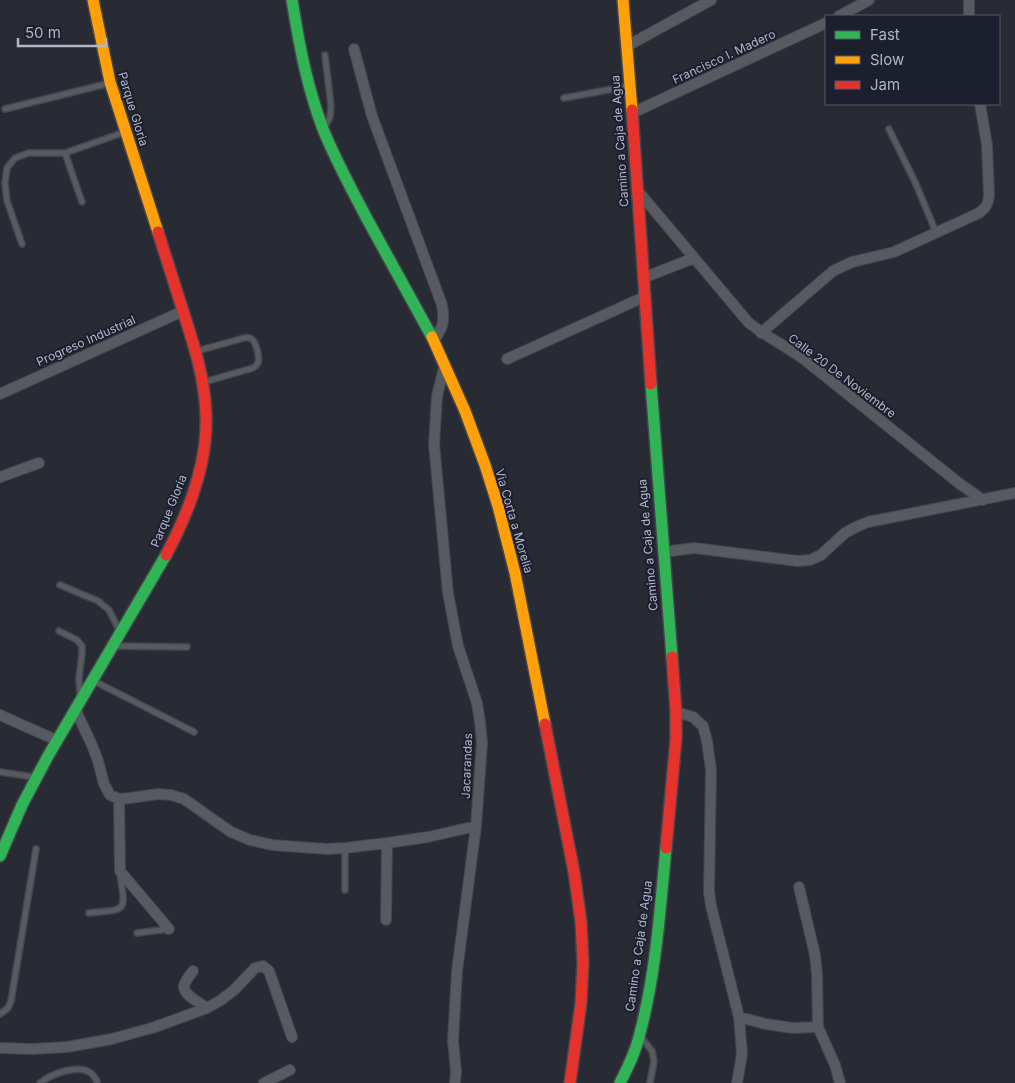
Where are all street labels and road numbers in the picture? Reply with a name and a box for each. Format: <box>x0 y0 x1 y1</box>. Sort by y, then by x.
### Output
street label: Francisco I. Madero <box>670 26 778 87</box>
street label: Parque Gloria <box>115 70 152 148</box>
street label: Camino a Caja de Agua <box>607 74 632 208</box>
street label: Progreso Industrial <box>34 312 138 369</box>
street label: Calle 20 De Noviembre <box>786 330 899 421</box>
street label: Via Corta a Morelia <box>492 467 537 575</box>
street label: Parque Gloria <box>147 472 190 549</box>
street label: Camino a Caja de Agua <box>634 478 661 612</box>
street label: Jacarandas <box>458 733 475 799</box>
street label: Camino a Caja de Agua <box>622 879 655 1013</box>

